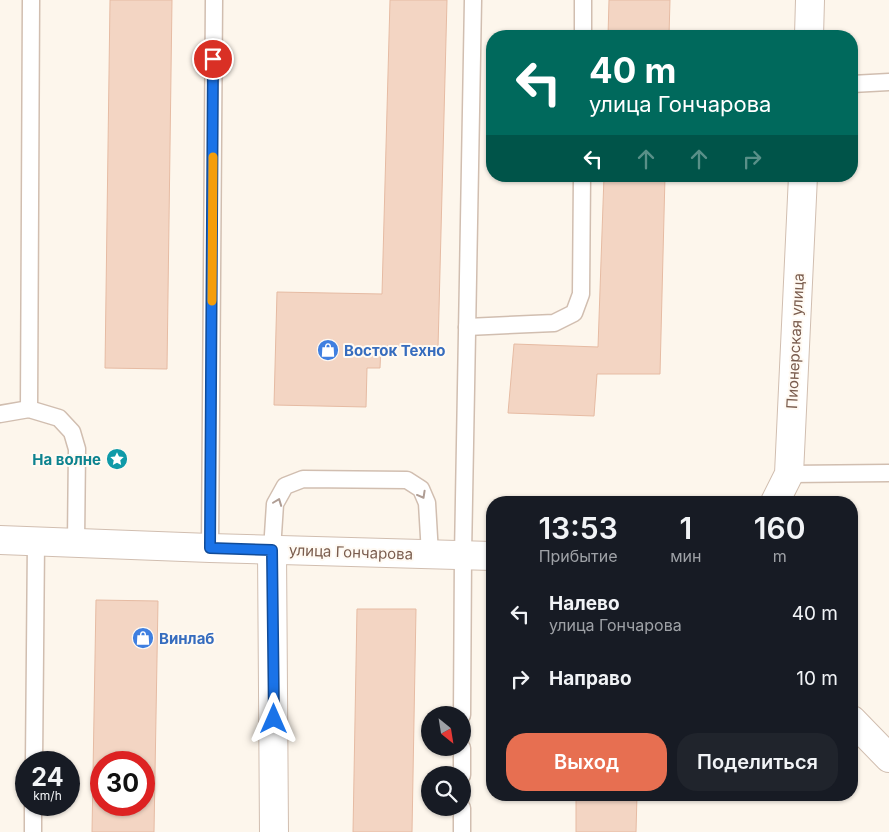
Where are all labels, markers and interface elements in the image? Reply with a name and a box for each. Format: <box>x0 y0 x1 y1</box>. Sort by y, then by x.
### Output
pin <box>192 38 234 80</box>
icon: arrive <box>199 45 227 73</box>
text: 40 m <box>589 49 677 91</box>
icon: left <box>506 50 571 115</box>
text: улица Гончарова <box>589 91 771 117</box>
icon: left <box>579 145 607 173</box>
icon: ahead <box>632 145 660 173</box>
icon: ahead <box>685 145 713 173</box>
icon: right <box>738 145 766 173</box>
street label: Пионерская улица <box>782 273 808 409</box>
shop icon: Восток Техно <box>316 338 340 362</box>
place label: Восток Техно <box>344 341 445 360</box>
place icon: На волне <box>105 447 129 471</box>
place label: На волне <box>32 450 101 469</box>
one-way arrow <box>416 490 426 499</box>
one-way arrow <box>272 498 282 507</box>
text: 13:53 <box>538 510 618 546</box>
text: 1 <box>679 510 692 546</box>
text: 160 <box>754 510 806 546</box>
street label: улица Гончарова <box>289 540 413 564</box>
text: Прибытие <box>539 546 618 566</box>
text: мин <box>670 546 701 566</box>
text: m <box>773 546 787 566</box>
text: Налево <box>549 592 620 615</box>
icon: left <box>506 600 534 628</box>
text: 40 m <box>792 602 838 625</box>
text: улица Гончарова <box>549 615 682 635</box>
shop icon: Винлаб <box>131 626 155 650</box>
place label: Винлаб <box>159 629 215 648</box>
icon: right <box>506 665 534 693</box>
text: Направо <box>549 667 632 690</box>
text: 10 m <box>796 667 838 690</box>
position arrow <box>247 692 299 744</box>
north arrow <box>421 706 471 756</box>
map controls <box>421 706 471 816</box>
button: Выход <box>506 733 667 791</box>
button: Поделиться <box>677 733 838 791</box>
speed limit sign: 30 <box>90 751 155 816</box>
text: 24 <box>31 762 64 792</box>
button: search <box>421 766 471 816</box>
text: km/h <box>33 788 62 803</box>

